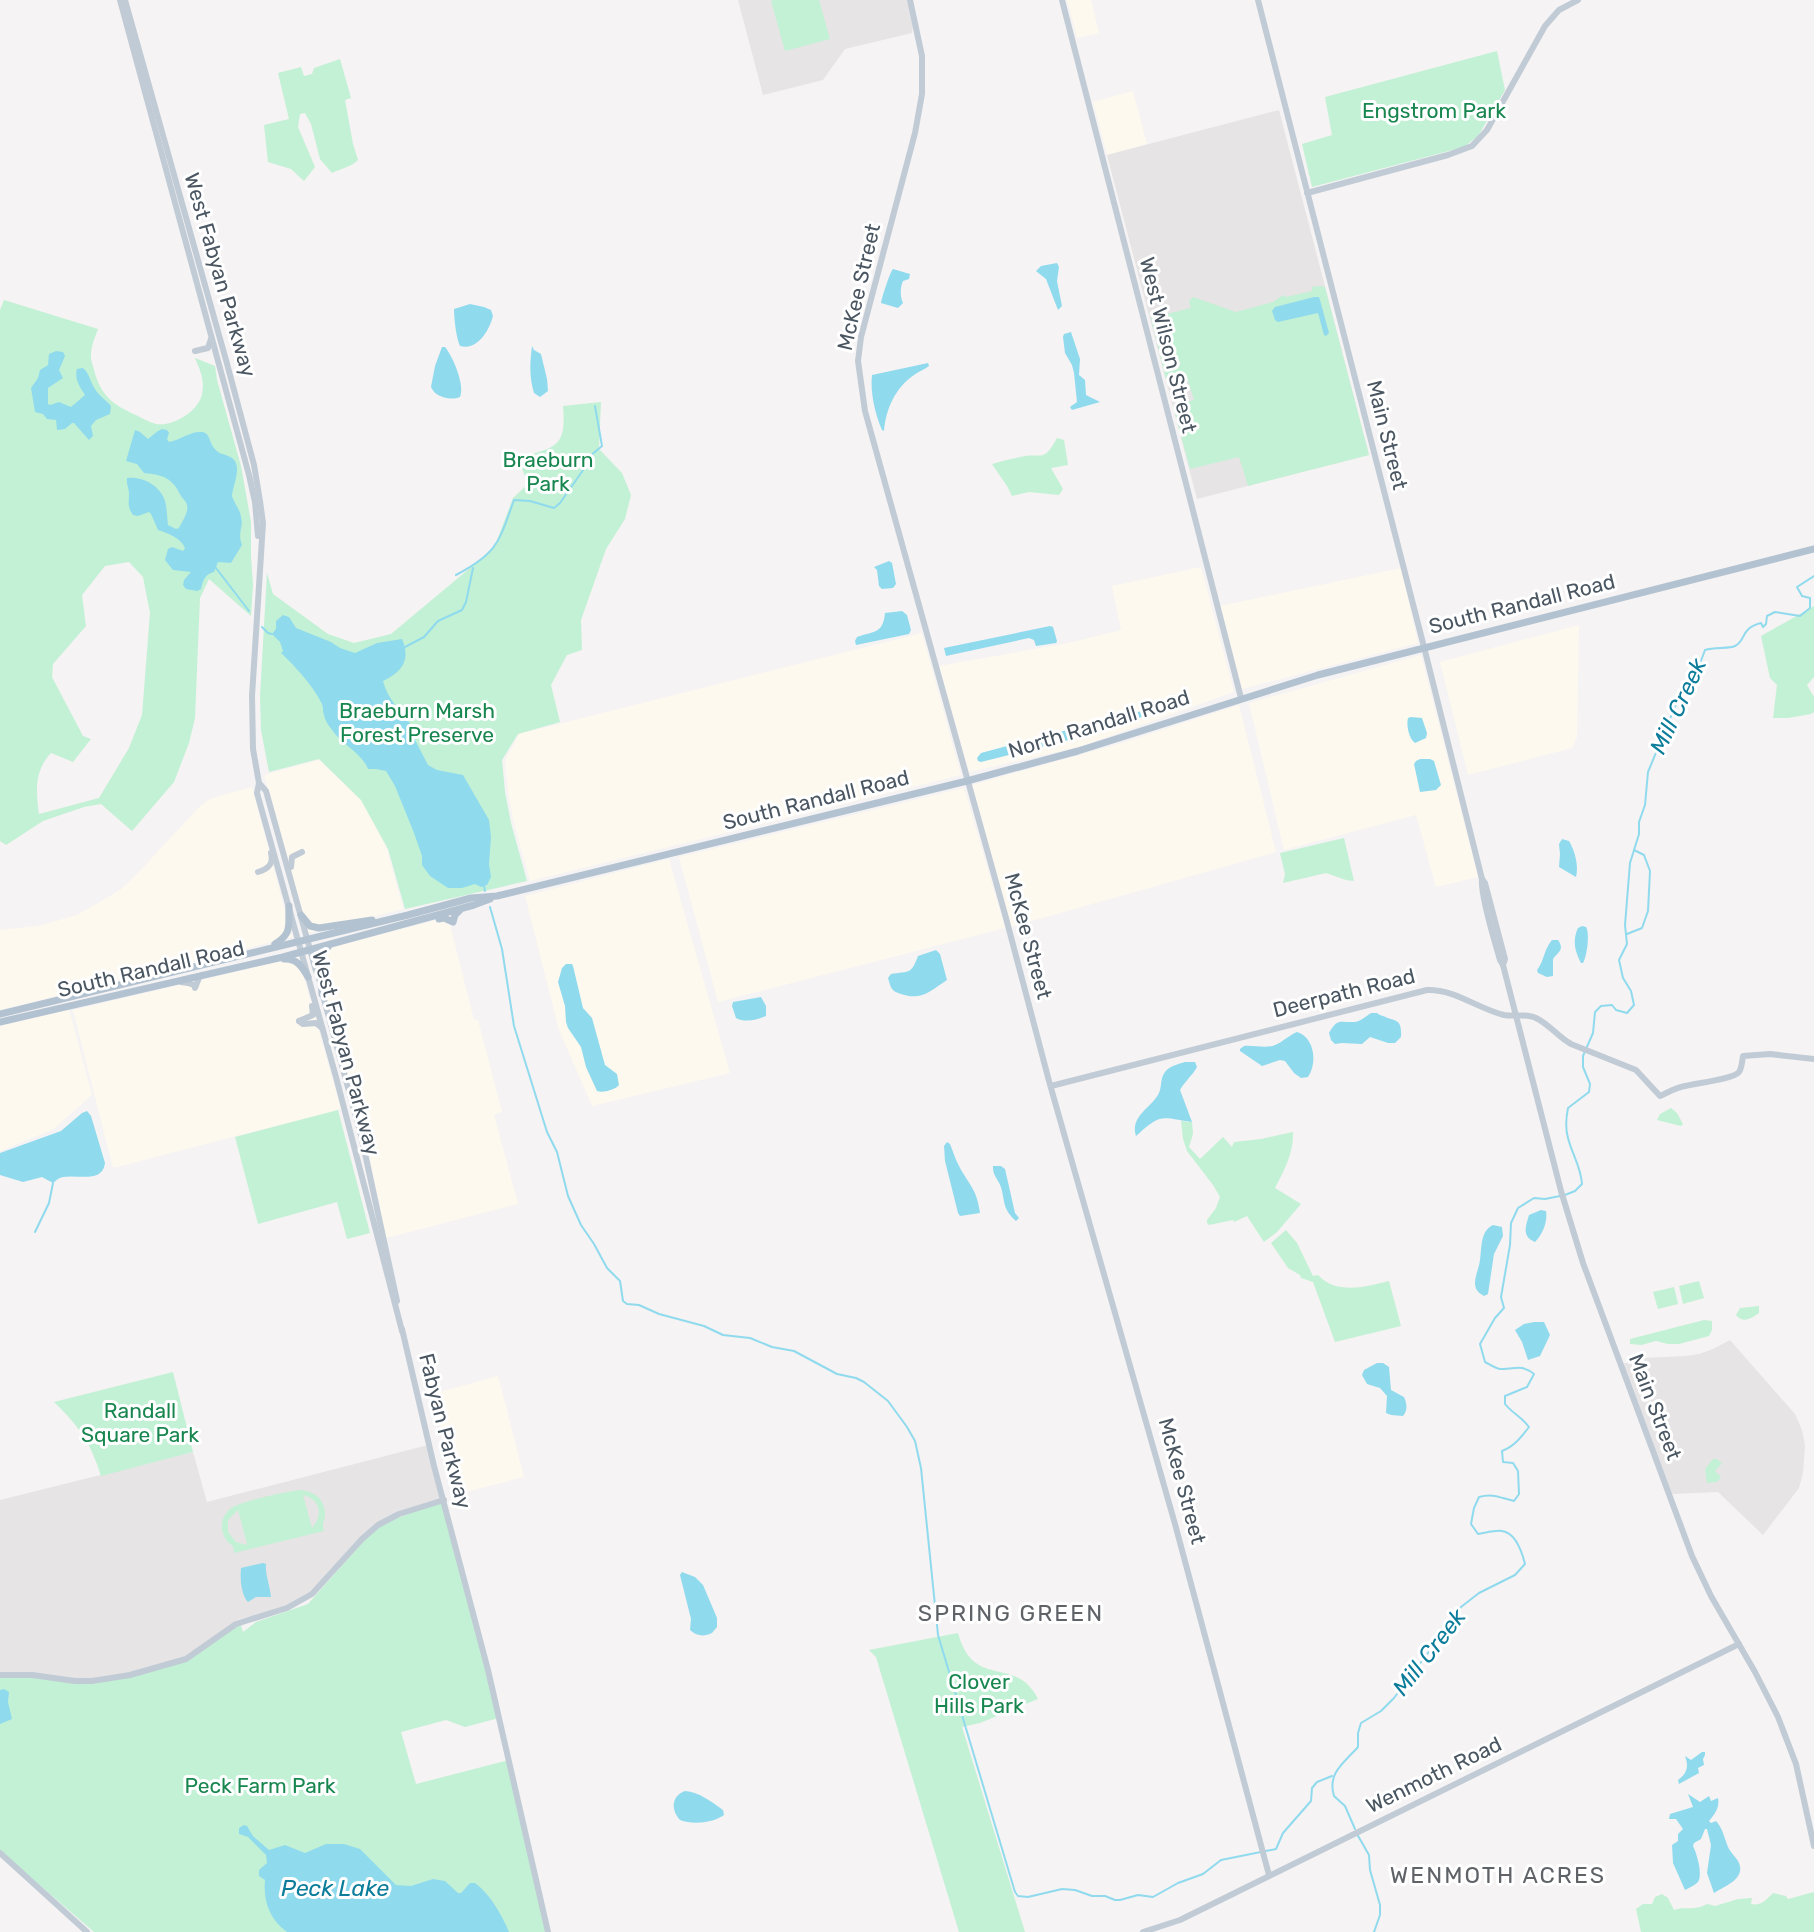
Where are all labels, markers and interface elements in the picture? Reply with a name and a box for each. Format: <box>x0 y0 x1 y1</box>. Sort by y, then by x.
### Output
park label: Engstrom Park <box>1362 98 1506 123</box>
street label: West Fabyan Parkway <box>179 170 262 380</box>
street label: McKee Street <box>832 221 885 353</box>
street label: West Wilson Street <box>1135 254 1202 435</box>
street label: Main Street <box>1362 378 1413 492</box>
park label: Braeburn Park <box>502 447 594 496</box>
street label: South Randall Road <box>1426 568 1618 639</box>
water label: Mill Creek <box>1644 653 1713 758</box>
street label: North Randall Road <box>1005 684 1192 763</box>
park label: Braeburn Marsh Forest Preserve <box>339 698 495 747</box>
street label: South Randall Road <box>720 764 912 835</box>
street label: McKee Street <box>1000 870 1057 1002</box>
street label: South Randall Road <box>55 935 247 1002</box>
street label: West Fabyan Parkway <box>307 948 386 1159</box>
street label: Deerpath Road <box>1270 963 1418 1022</box>
street label: Main Street <box>1624 1350 1687 1464</box>
street label: Fabyan Parkway <box>414 1351 477 1512</box>
park label: Randall Square Park <box>81 1398 199 1447</box>
street label: McKee Street <box>1154 1415 1211 1547</box>
district label: SPRING GREEN <box>918 1599 1104 1627</box>
water label: Mill Creek <box>1386 1602 1472 1701</box>
park label: Clover Hills Park <box>934 1669 1024 1718</box>
street label: Wenmoth Road <box>1362 1731 1506 1818</box>
park label: Peck Farm Park <box>184 1773 336 1798</box>
district label: WENMOTH ACRES <box>1390 1861 1606 1889</box>
water label: Peck Lake <box>281 1874 389 1902</box>

